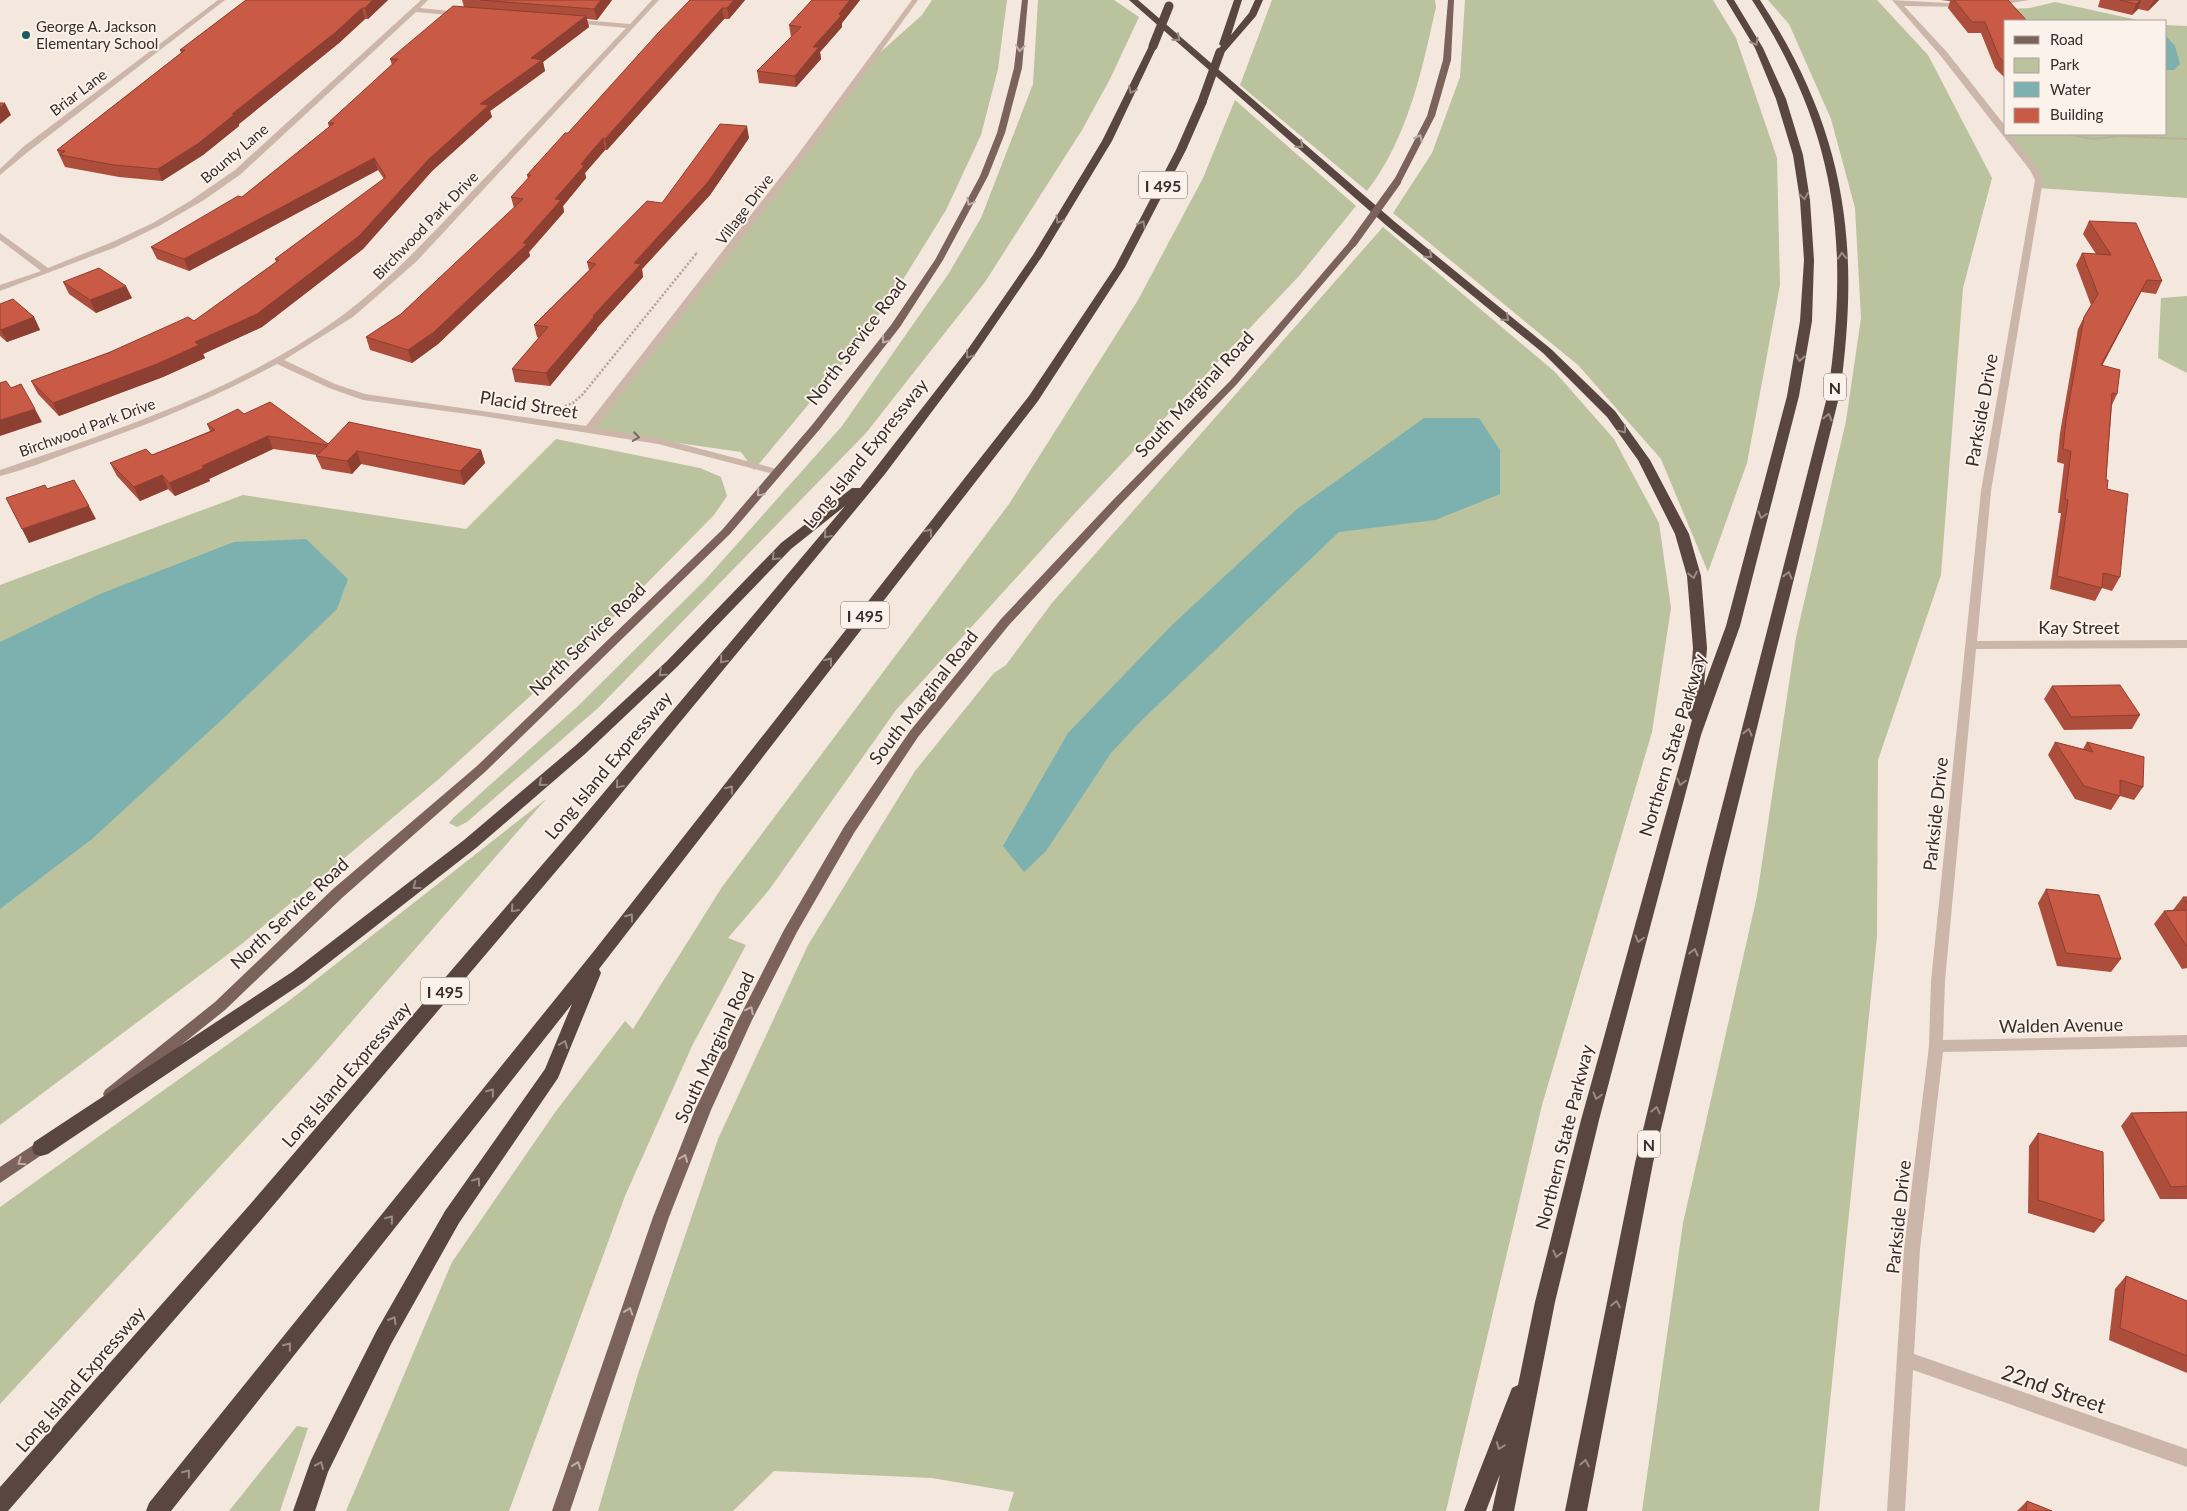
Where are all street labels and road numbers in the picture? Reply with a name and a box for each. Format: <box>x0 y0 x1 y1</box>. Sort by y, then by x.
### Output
street label: Briar Lane <box>46 65 110 119</box>
street label: Bounty Lane <box>197 119 272 186</box>
street label: Birchwood Park Drive <box>369 167 481 283</box>
street label: Village Drive <box>712 170 776 248</box>
road number: I 495 <box>1139 172 1187 198</box>
street label: North Service Road <box>801 273 911 409</box>
street label: South Marginal Road <box>1130 326 1258 462</box>
street label: Parkside Drive <box>1960 352 2002 468</box>
street label: Long Island Expressway <box>798 373 933 532</box>
road number: N <box>1824 374 1846 401</box>
street label: Placid Street <box>478 385 580 423</box>
street label: Birchwood Park Drive <box>16 394 158 460</box>
street label: North Service Road <box>524 578 650 700</box>
road number: I 495 <box>841 602 889 628</box>
street label: Kay Street <box>2038 616 2120 638</box>
street label: South Marginal Road <box>864 626 982 768</box>
street label: Northern State Parkway <box>1634 650 1710 839</box>
street label: Long Island Expressway <box>540 686 677 843</box>
street label: Parkside Drive <box>1918 756 1952 872</box>
street label: North Service Road <box>225 853 353 973</box>
street label: South Marginal Road <box>669 968 759 1126</box>
road number: I 495 <box>421 978 469 1004</box>
street label: Long Island Expressway <box>277 996 416 1151</box>
street label: Walden Avenue <box>1999 1013 2123 1037</box>
street label: Northern State Parkway <box>1530 1042 1598 1232</box>
road number: N <box>1638 1130 1660 1158</box>
street label: Parkside Drive <box>1881 1159 1915 1275</box>
street label: Long Island Expressway <box>11 1301 150 1456</box>
street label: 22nd Street <box>1999 1359 2110 1418</box>

